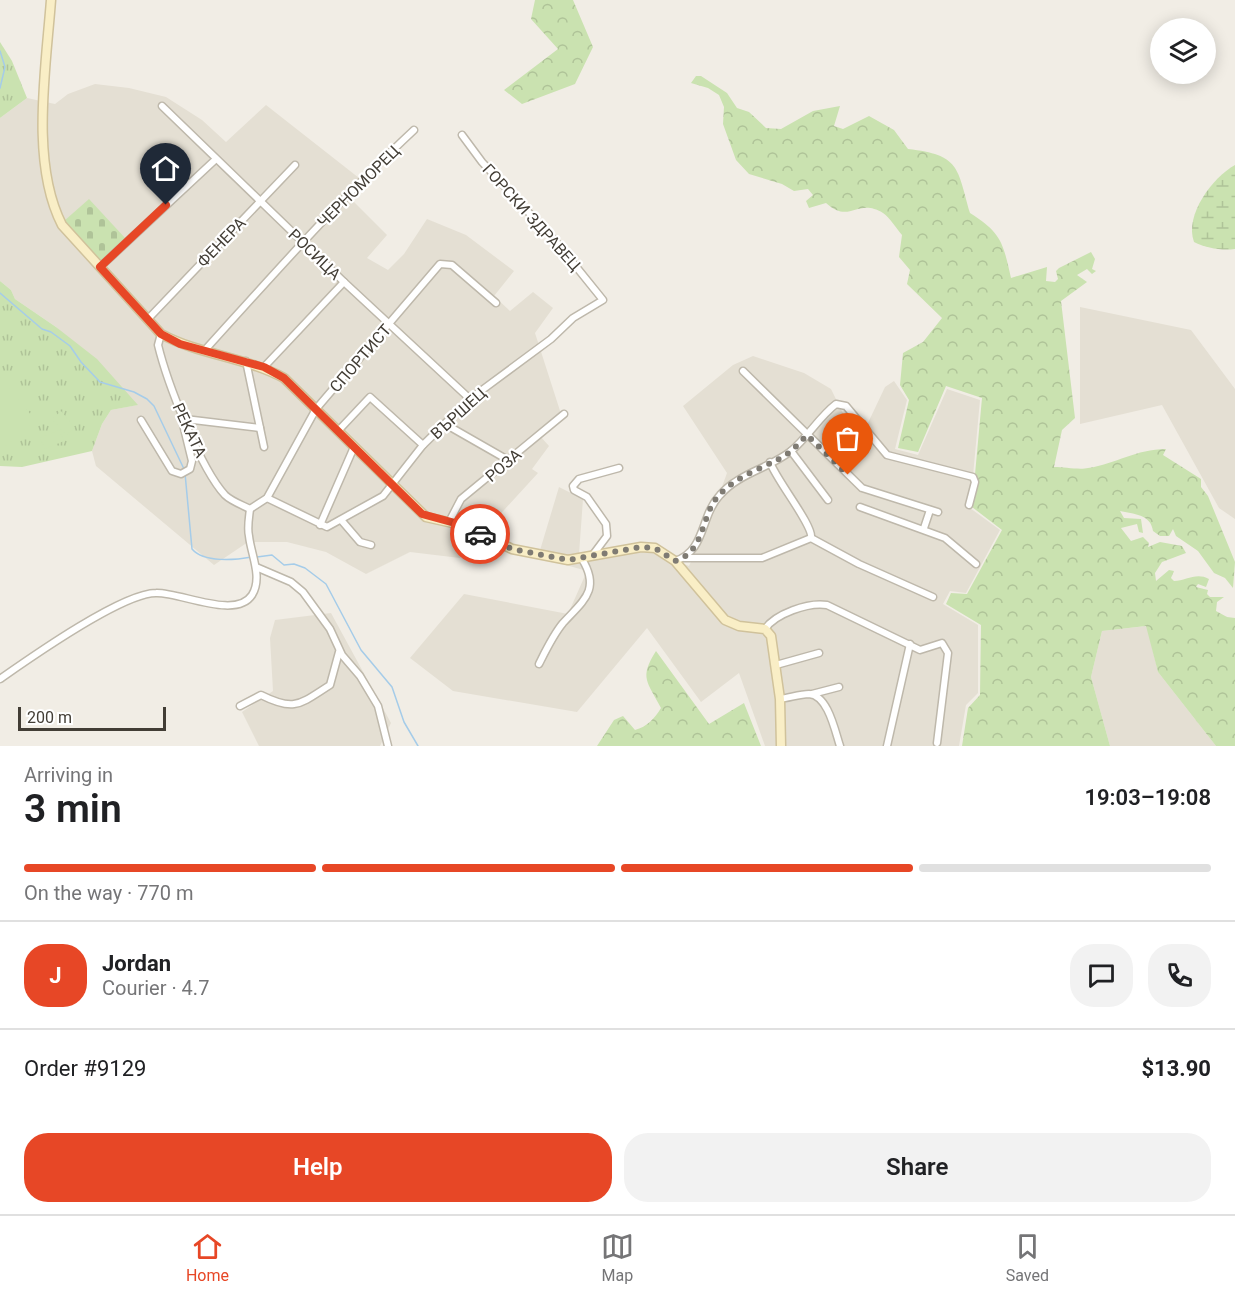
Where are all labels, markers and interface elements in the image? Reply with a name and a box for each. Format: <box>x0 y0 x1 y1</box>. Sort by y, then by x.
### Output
map controls <box>1150 18 1216 84</box>
button: layers <box>1150 18 1216 84</box>
street label: ЧЕРНОМОРЕЦ <box>313 141 404 231</box>
pin <box>140 143 191 205</box>
icon: home <box>149 152 182 185</box>
street label: ГОРСКИ ЗДРАВЕЦ <box>479 160 585 275</box>
street label: ФЕНЕРА <box>193 213 250 271</box>
street label: РОСИЦА <box>285 225 345 284</box>
street label: СПОРТИСТ <box>326 320 395 396</box>
street label: ВЪРШЕЦ <box>427 383 490 443</box>
street label: РЕКАТА <box>169 400 211 461</box>
pin <box>822 413 873 475</box>
icon: bag <box>831 422 864 455</box>
street label: РОЗА <box>481 445 526 486</box>
courier <box>450 504 510 564</box>
icon: car <box>464 518 497 551</box>
scale bar <box>18 704 166 732</box>
text: 200 m <box>27 708 72 727</box>
text: Arriving in <box>24 763 113 787</box>
text: 19:03–19:08 <box>1084 785 1211 810</box>
text: 3 min <box>24 786 122 832</box>
text: On the way · 770 m <box>24 881 193 905</box>
button: chat <box>1070 944 1133 1007</box>
button: phone <box>1148 944 1211 1007</box>
text: Jordan <box>102 951 171 976</box>
text: J <box>49 963 62 988</box>
text: Courier · 4.7 <box>102 976 209 1000</box>
text: Order #9129 <box>24 1056 146 1081</box>
text: $13.90 <box>1142 1056 1211 1081</box>
button: Help <box>24 1133 612 1202</box>
button: Share <box>624 1133 1211 1202</box>
tab: Home <box>186 1230 229 1285</box>
tab: Map <box>601 1230 634 1285</box>
tab: Saved <box>1006 1230 1049 1285</box>

